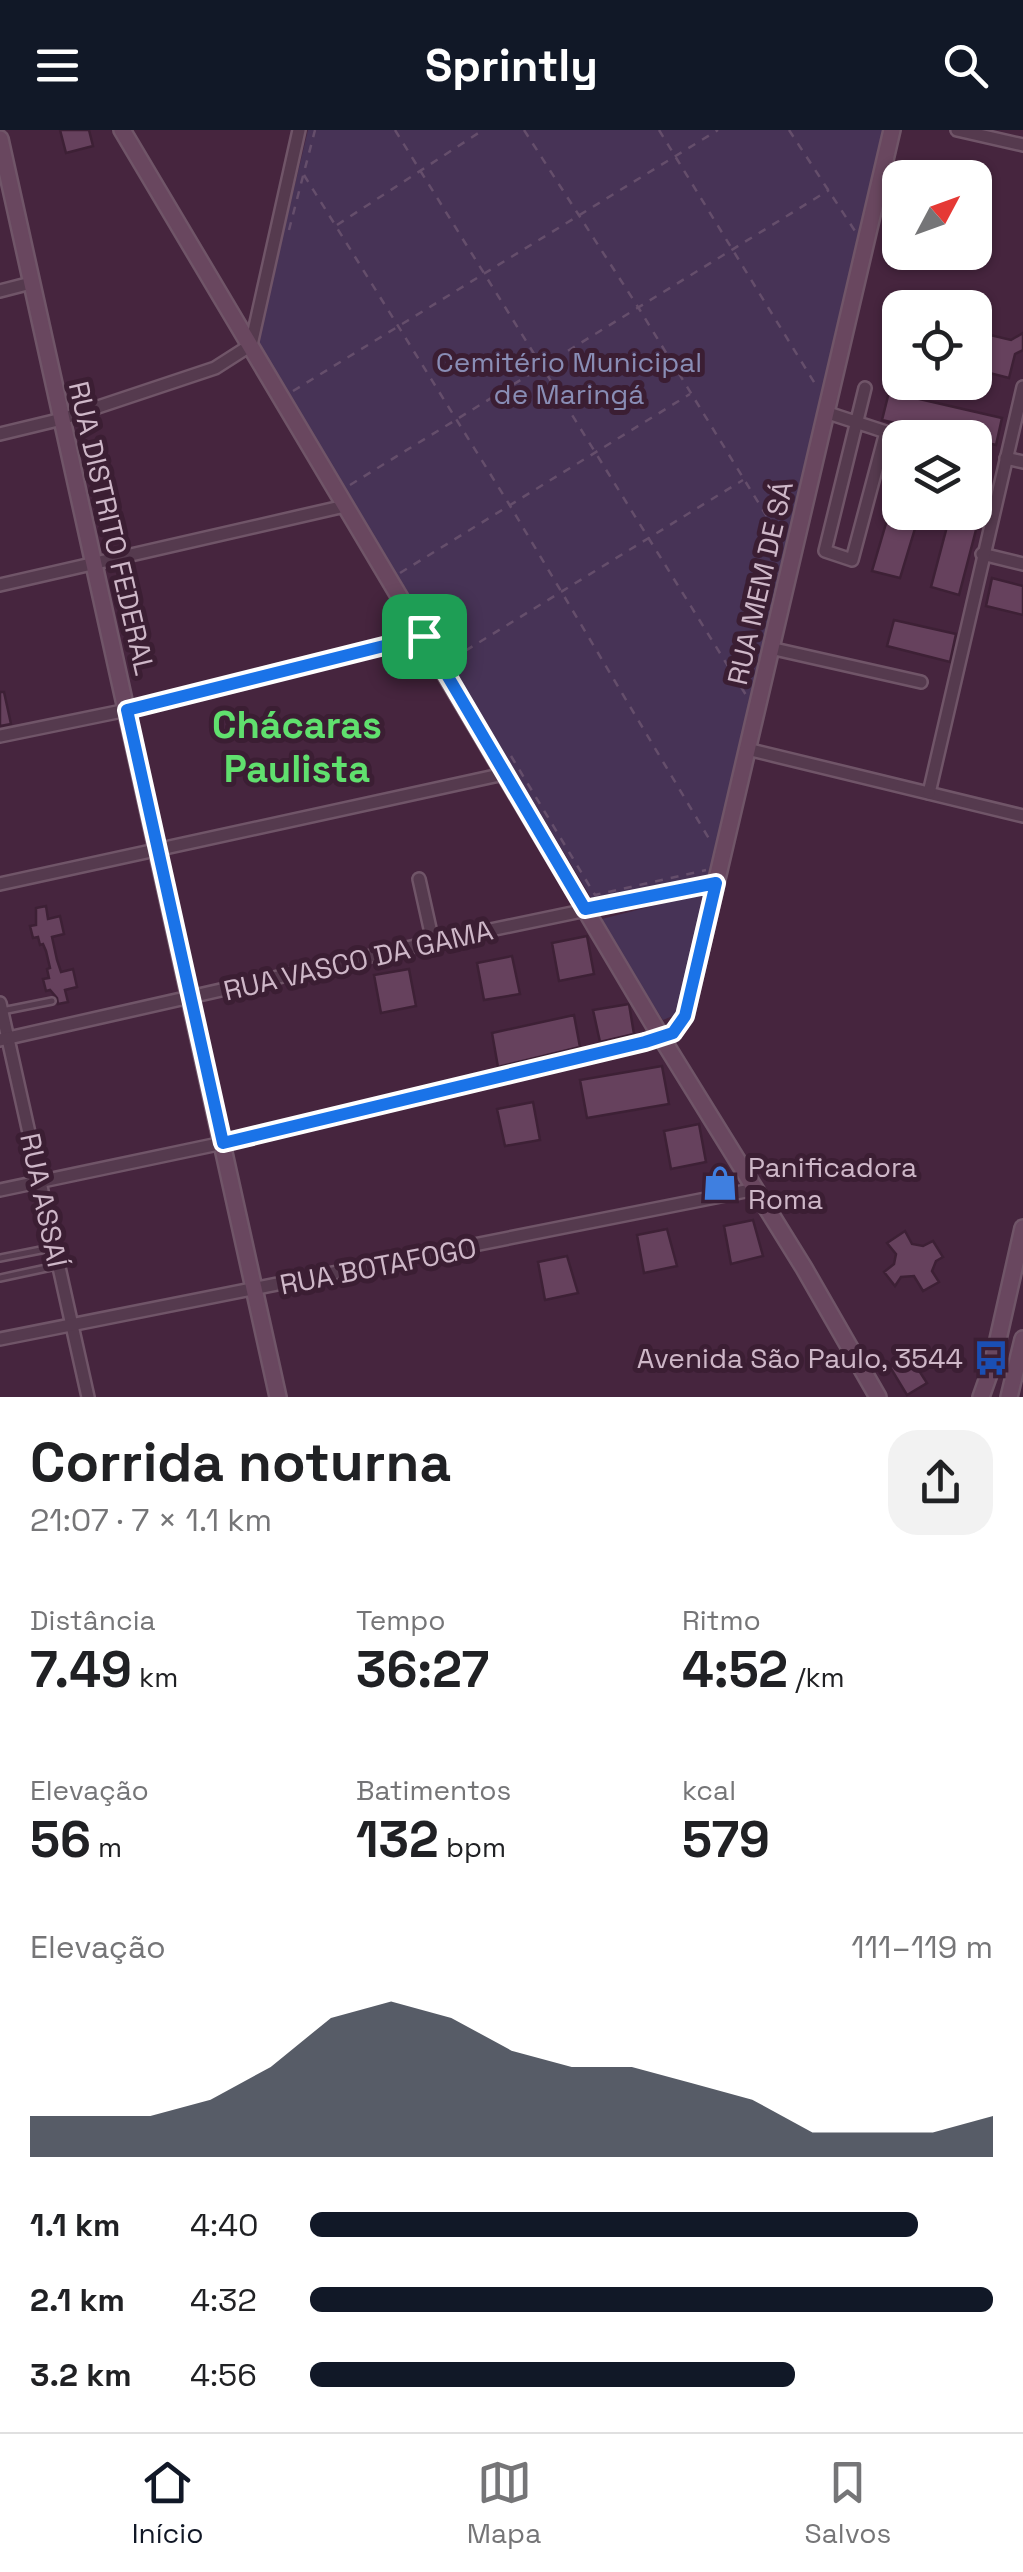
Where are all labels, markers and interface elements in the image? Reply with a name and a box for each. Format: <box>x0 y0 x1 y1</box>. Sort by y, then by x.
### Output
text: Sprintly <box>425 37 598 94</box>
icon: menu <box>30 38 85 93</box>
icon: search <box>938 38 993 93</box>
north arrow <box>882 160 992 270</box>
map controls <box>882 160 992 530</box>
button: locate <box>882 290 992 400</box>
park label: Cemitério Municipal de Maringá <box>436 344 702 412</box>
street label: RUA DISTRITO FEDERAL <box>61 378 163 678</box>
button: layers <box>882 420 992 530</box>
street label: RUA MEM DE SÁ <box>719 478 801 688</box>
pin <box>382 594 467 679</box>
icon: arrive <box>397 609 452 664</box>
district label: Chácaras Paulista <box>212 701 382 793</box>
street label: RUA VASCO DA GAMA <box>220 912 496 1008</box>
street label: RUA ASSAÍ <box>12 1130 76 1271</box>
place label: Panificadora Roma <box>748 1149 917 1217</box>
shop icon: Panificadora Roma <box>701 1164 739 1202</box>
street label: RUA BOTAFOGO <box>277 1229 479 1303</box>
bus stop icon: Avenida São Paulo, 3544 <box>972 1339 1010 1377</box>
place label: Avenida São Paulo, 3544 <box>637 1340 963 1376</box>
text: Corrida noturna <box>30 1427 451 1497</box>
button: share <box>888 1430 993 1535</box>
text: 21:07 · 7 × 1.1 km <box>30 1500 272 1540</box>
text: Distância <box>30 1602 156 1638</box>
text: Tempo <box>356 1602 446 1638</box>
text: Ritmo <box>682 1602 761 1638</box>
text: 7.49 <box>30 1638 132 1702</box>
text: 36:27 <box>356 1638 489 1702</box>
text: 4:52 <box>682 1638 788 1702</box>
text: km <box>132 1659 178 1695</box>
text: /km <box>788 1659 845 1695</box>
text: Elevação <box>30 1772 149 1808</box>
text: Batimentos <box>356 1772 511 1808</box>
text: kcal <box>682 1772 736 1808</box>
text: 56 <box>30 1808 91 1872</box>
text: 132 <box>356 1808 439 1872</box>
text: 579 <box>682 1808 770 1872</box>
text: m <box>91 1829 122 1865</box>
text: bpm <box>439 1829 506 1865</box>
text: Elevação <box>30 1927 166 1967</box>
text: 111–119 m <box>851 1927 993 1967</box>
text: 1.1 km <box>30 2205 120 2245</box>
text: 4:40 <box>190 2205 259 2245</box>
text: 2.1 km <box>30 2280 125 2320</box>
text: 4:32 <box>190 2280 257 2320</box>
text: 3.2 km <box>30 2355 132 2395</box>
text: 4:56 <box>190 2355 257 2395</box>
tab: Início <box>132 2455 203 2551</box>
tab: Mapa <box>467 2455 541 2551</box>
tab: Salvos <box>805 2455 891 2551</box>

